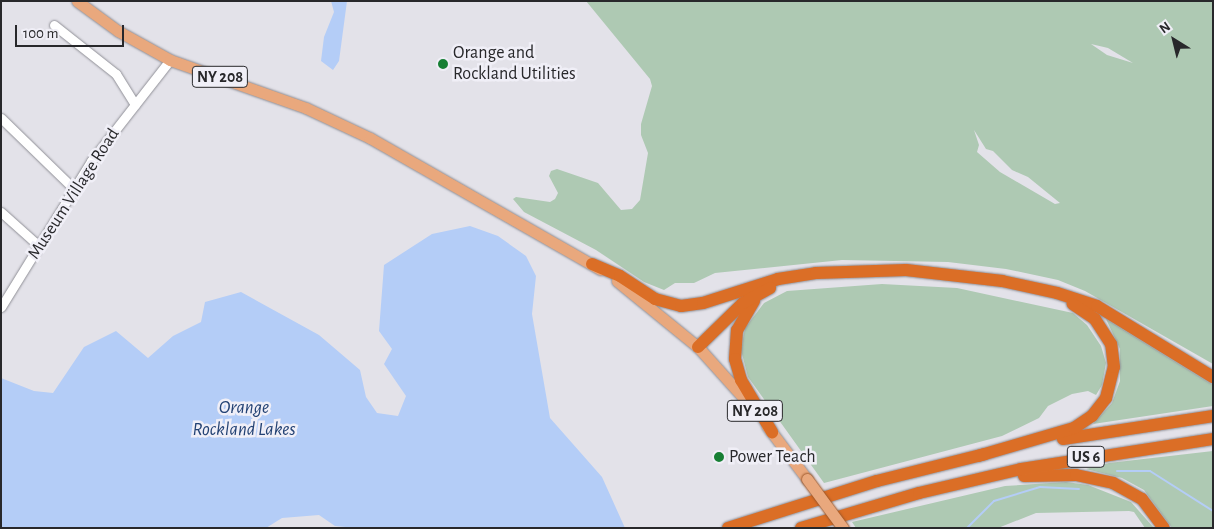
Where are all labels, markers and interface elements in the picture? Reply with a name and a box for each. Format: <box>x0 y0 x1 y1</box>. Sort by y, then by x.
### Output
scale bar <box>18 15 126 47</box>
north arrow <box>1149 15 1199 65</box>
text: N <box>1157 19 1173 36</box>
text: 100 m <box>23 26 58 41</box>
place label: Orange and Rockland Utilities <box>453 43 576 86</box>
marker: Orange and Rockland Utilities <box>437 58 449 70</box>
road number: NY 208 <box>191 64 249 90</box>
street label: Museum Village Road <box>24 124 124 264</box>
water label: Orange Rockland Lakes <box>193 397 295 441</box>
road number: NY 208 <box>726 398 784 424</box>
road number: US 6 <box>1066 444 1106 471</box>
place label: Power Teach <box>729 446 816 468</box>
marker: Power Teach <box>713 451 725 463</box>

